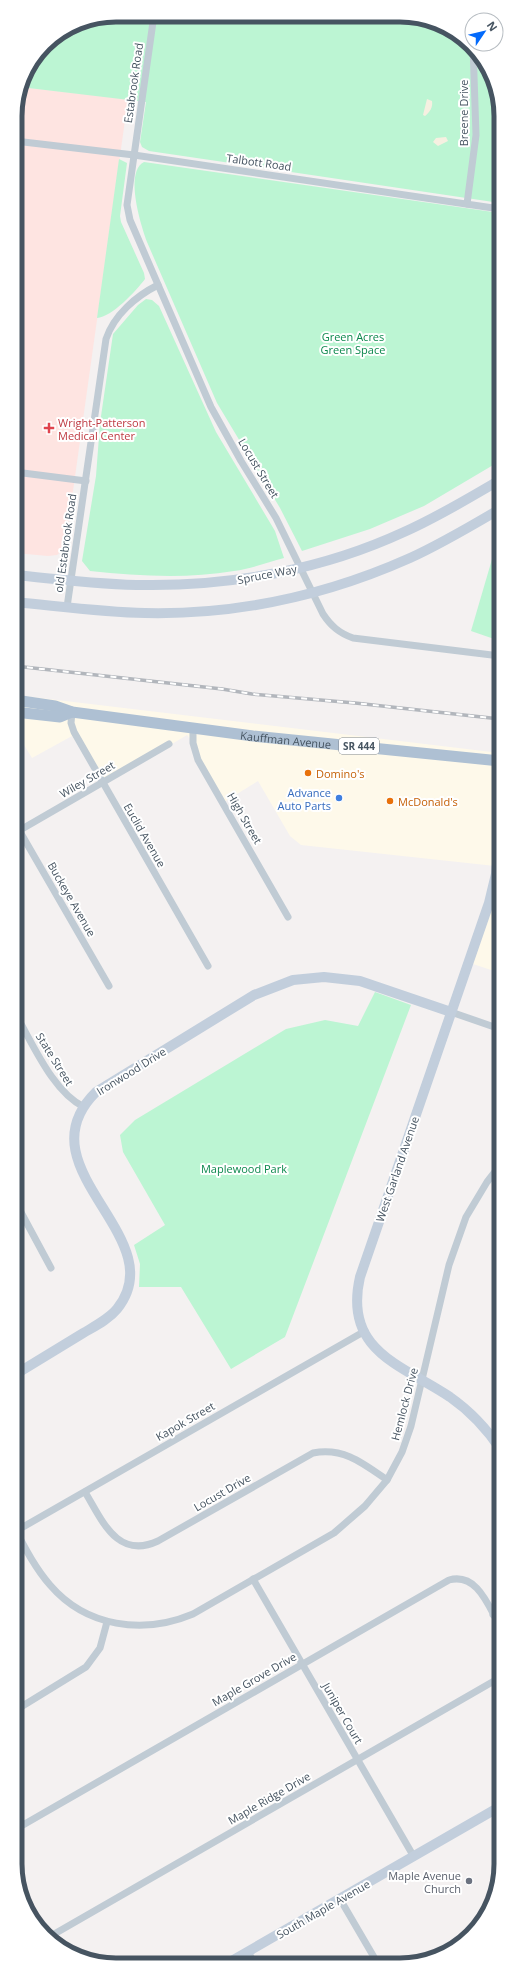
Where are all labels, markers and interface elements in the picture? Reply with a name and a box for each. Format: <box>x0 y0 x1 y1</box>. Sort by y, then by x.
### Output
north arrow <box>464 12 504 52</box>
text: N <box>484 18 501 34</box>
street label: Estabrook Road <box>120 42 146 124</box>
street label: Breene Drive <box>456 80 471 146</box>
street label: Talbott Road <box>226 150 292 174</box>
park label: Green Acres Green Space <box>321 329 385 357</box>
place label: Wright-Patterson Medical Center <box>58 415 145 443</box>
marker: Wright-Patterson Medical Center <box>43 422 55 434</box>
street label: Locust Street <box>235 435 283 501</box>
street label: old Estabrook Road <box>51 493 79 593</box>
street label: Spruce Way <box>236 561 298 587</box>
street label: Kauffman Avenue <box>239 727 332 751</box>
road number: SR 444 <box>339 738 379 754</box>
street label: Wiley Street <box>57 757 117 801</box>
place label: Domino's <box>316 766 365 781</box>
marker: Domino's <box>303 768 313 778</box>
place label: Advance Auto Parts <box>278 785 331 813</box>
street label: High Street <box>224 789 266 847</box>
marker: Advance Auto Parts <box>334 793 344 803</box>
place label: McDonald's <box>398 794 458 809</box>
marker: McDonald's <box>385 796 395 806</box>
street label: Euclid Avenue <box>121 800 169 870</box>
street label: Buckeye Avenue <box>45 859 99 939</box>
street label: State Street <box>33 1030 77 1088</box>
street label: Ironwood Drive <box>93 1044 169 1098</box>
street label: West Garland Avenue <box>372 1114 422 1224</box>
park label: Maplewood Park <box>201 1161 287 1176</box>
street label: Hemlock Drive <box>387 1366 421 1442</box>
street label: Kapok Street <box>153 1398 217 1444</box>
street label: Locust Drive <box>191 1470 253 1514</box>
street label: Maple Grove Drive <box>209 1649 299 1709</box>
street label: Juniper Court <box>319 1679 367 1746</box>
street label: Maple Ridge Drive <box>225 1768 313 1828</box>
place label: Maple Avenue Church <box>388 1868 461 1896</box>
street label: South Maple Avenue <box>273 1876 373 1942</box>
marker: Maple Avenue Church <box>464 1876 474 1886</box>

